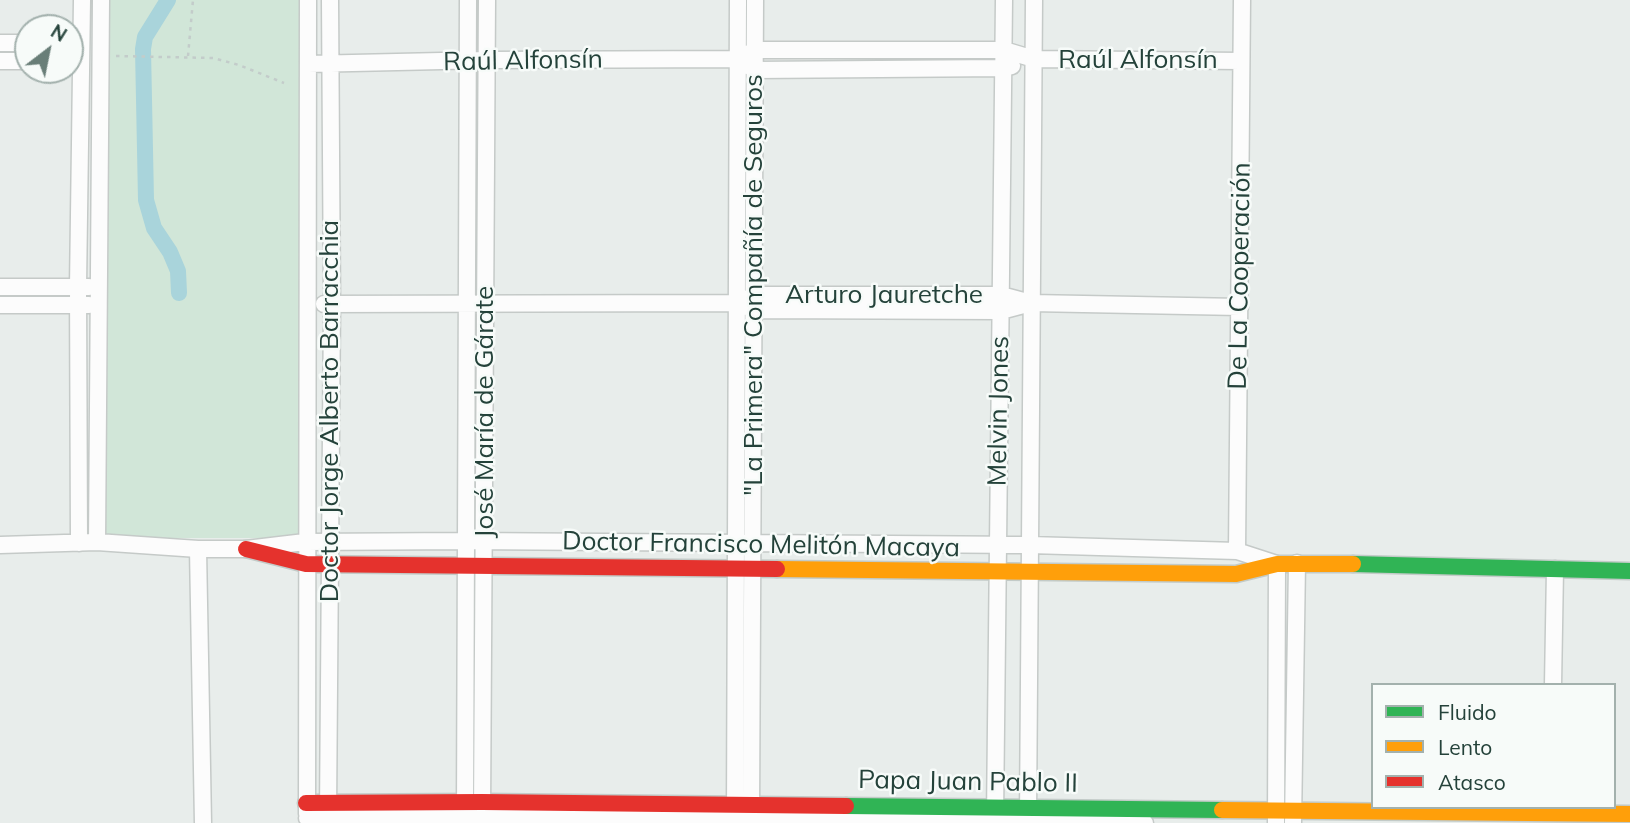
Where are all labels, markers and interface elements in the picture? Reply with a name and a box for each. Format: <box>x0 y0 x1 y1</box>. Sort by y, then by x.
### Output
north arrow <box>14 14 84 84</box>
text: N <box>47 19 72 47</box>
street label: Raúl Alfonsín <box>443 44 603 78</box>
street label: Raúl Alfonsín <box>1058 44 1218 76</box>
street label: "La Primera" Compañía de Seguros <box>738 74 770 496</box>
street label: De La Cooperación <box>1222 162 1258 390</box>
street label: Doctor Jorge Alberto Barracchia <box>314 220 346 602</box>
street label: Arturo Jauretche <box>785 279 983 311</box>
street label: José María de Gárate <box>469 286 501 538</box>
street label: Melvin Jones <box>982 336 1016 486</box>
street label: Doctor Francisco Melitón Macaya <box>562 526 960 564</box>
legend <box>1371 683 1616 809</box>
text: Fluido <box>1438 699 1497 725</box>
text: Lento <box>1438 734 1492 760</box>
street label: Papa Juan Pablo II <box>858 764 1078 800</box>
text: Atasco <box>1438 769 1506 795</box>

